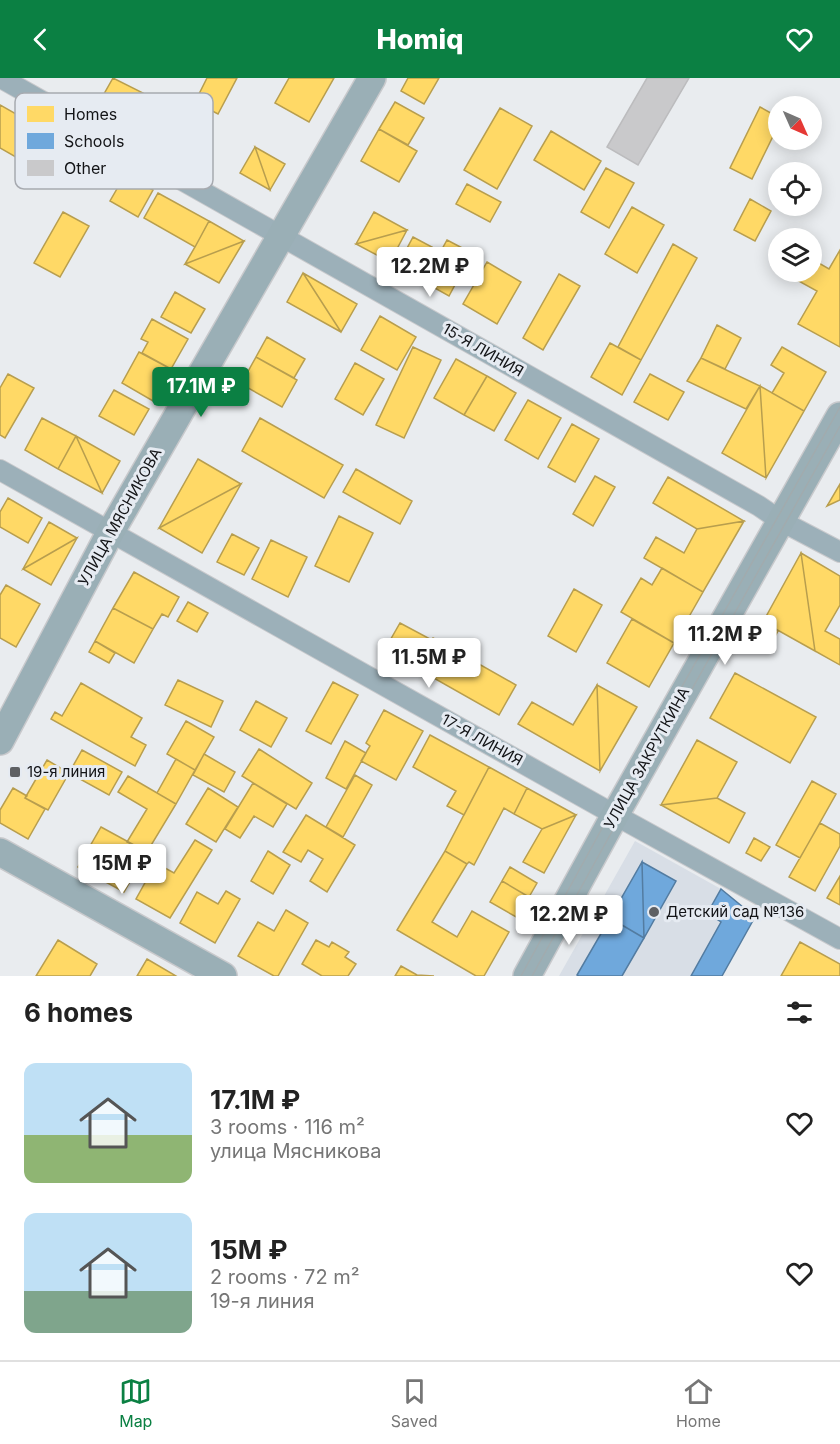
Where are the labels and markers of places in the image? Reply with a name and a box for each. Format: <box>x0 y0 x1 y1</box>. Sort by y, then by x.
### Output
pin: 12.2M ₽ <box>375 247 485 298</box>
pin: 17.1M ₽ <box>146 367 256 418</box>
pin: 11.2M ₽ <box>670 615 780 666</box>
pin: 11.5M ₽ <box>374 638 484 689</box>
place label: 19-я линия <box>27 762 105 781</box>
marker: 19-я линия <box>8 765 22 779</box>
pin: 15M ₽ <box>80 844 164 895</box>
pin: 12.2M ₽ <box>514 895 624 946</box>
place label: Детский сад №136 <box>666 902 804 921</box>
marker: Детский сад №136 <box>647 905 661 919</box>

